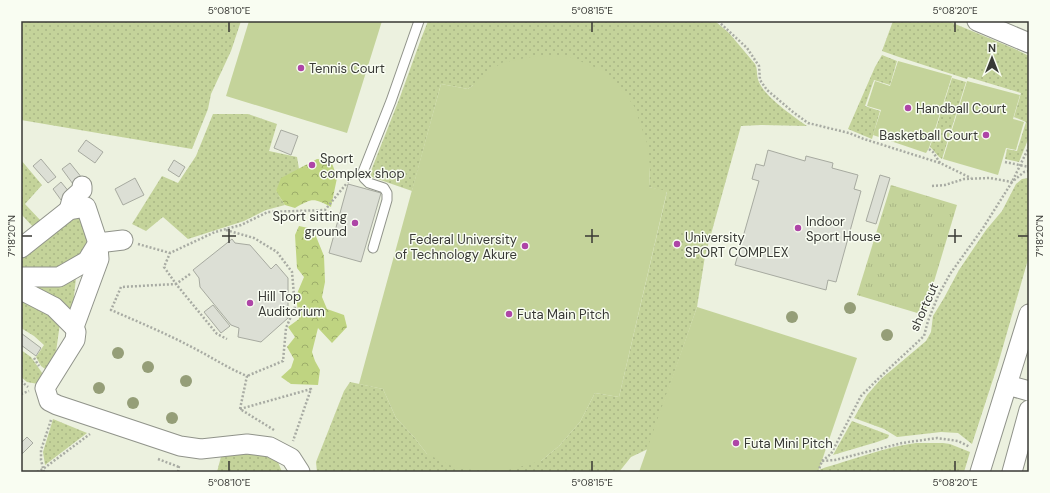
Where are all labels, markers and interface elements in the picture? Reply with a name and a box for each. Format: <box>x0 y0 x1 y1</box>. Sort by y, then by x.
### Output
text: 5°08'10"E <box>208 4 251 17</box>
text: 5°08'15"E <box>571 4 613 17</box>
text: 5°08'20"E <box>932 4 978 17</box>
north arrow <box>972 38 1012 78</box>
text: N <box>988 41 996 55</box>
place label: Tennis Court <box>309 60 385 77</box>
marker: Tennis Court <box>296 63 306 73</box>
place label: Handball Court <box>916 100 1006 117</box>
marker: Handball Court <box>903 103 913 113</box>
place label: Basketball Court <box>879 127 978 144</box>
marker: Basketball Court <box>981 130 991 140</box>
place label: Sport complex shop <box>320 150 405 182</box>
marker: Sport complex shop <box>307 160 317 170</box>
place label: Sport sitting ground <box>273 208 347 240</box>
place label: Indoor Sport House <box>806 213 881 245</box>
text: 7°18'20"N <box>5 215 18 257</box>
text: 7°18'20"N <box>1033 215 1046 257</box>
marker: Sport sitting ground <box>350 218 360 228</box>
marker: Indoor Sport House <box>793 223 803 233</box>
place label: University SPORT COMPLEX <box>685 229 789 261</box>
place label: Federal University of Technology Akure <box>395 231 517 263</box>
marker: University SPORT COMPLEX <box>672 239 682 249</box>
marker: Federal University of Technology Akure <box>520 241 530 251</box>
street label: shortcut <box>906 280 942 334</box>
place label: Hill Top Auditorium <box>258 288 325 320</box>
marker: Hill Top Auditorium <box>245 298 255 308</box>
place label: Futa Main Pitch <box>517 306 610 323</box>
marker: Futa Main Pitch <box>504 309 514 319</box>
place label: Futa Mini Pitch <box>744 435 833 452</box>
marker: Futa Mini Pitch <box>731 438 741 448</box>
text: 5°08'10"E <box>208 476 251 489</box>
text: 5°08'15"E <box>571 476 613 489</box>
text: 5°08'20"E <box>932 476 978 489</box>

